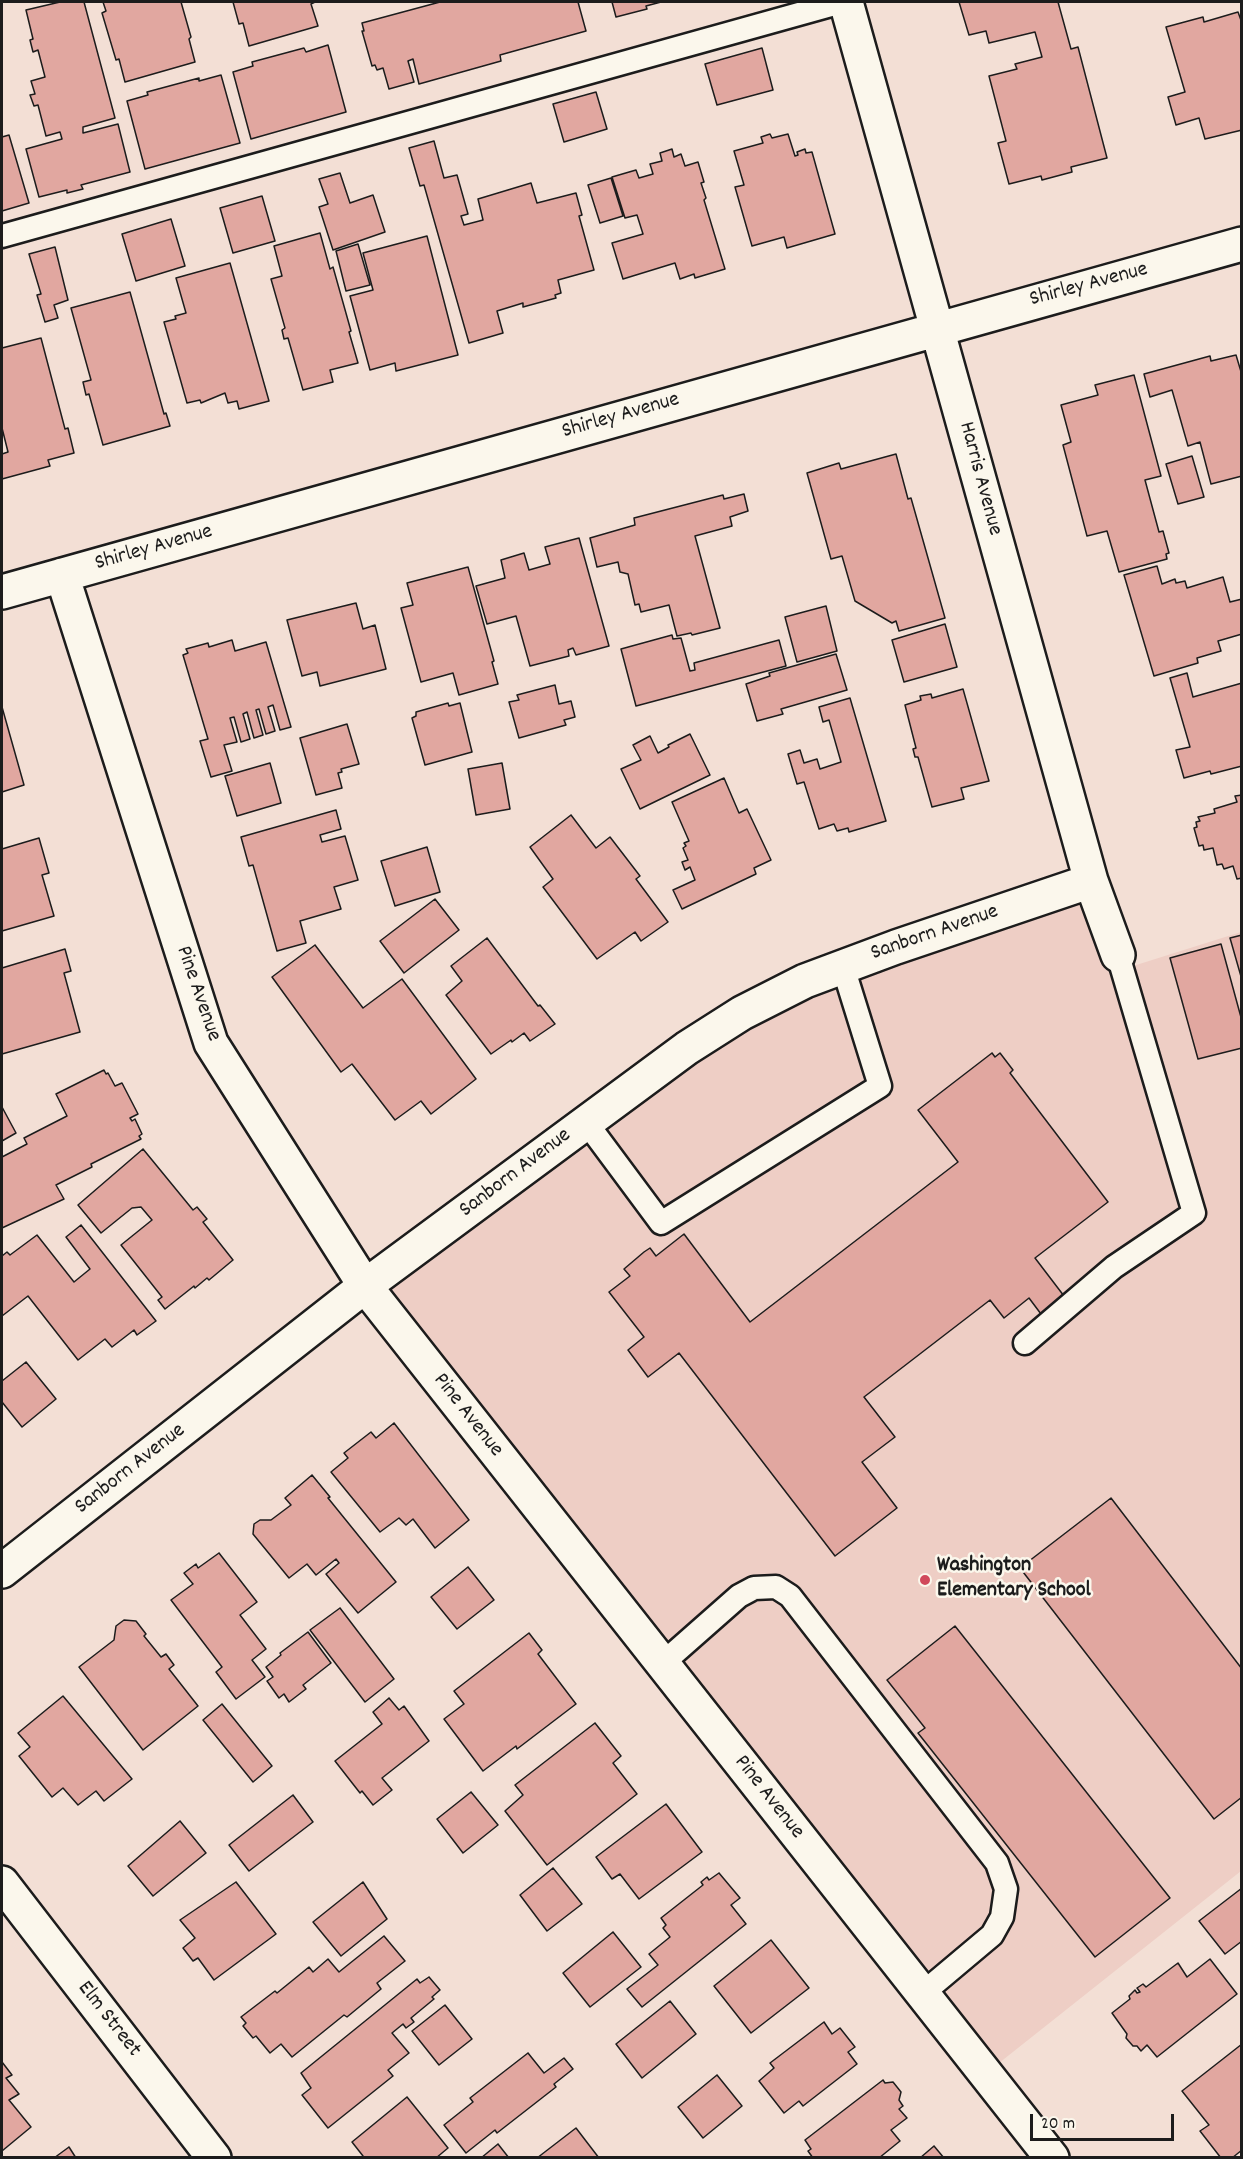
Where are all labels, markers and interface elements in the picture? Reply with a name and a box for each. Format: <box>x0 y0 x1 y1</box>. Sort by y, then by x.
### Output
street label: Shirley Avenue <box>1027 258 1151 314</box>
street label: Shirley Avenue <box>559 388 683 446</box>
street label: Harris Avenue <box>951 419 1007 539</box>
street label: Shirley Avenue <box>92 520 216 578</box>
street label: Sanborn Avenue <box>868 900 1002 968</box>
street label: Pine Avenue <box>168 943 226 1045</box>
street label: Sanborn Avenue <box>455 1123 577 1225</box>
street label: Pine Avenue <box>426 1369 508 1463</box>
street label: Sanborn Avenue <box>70 1419 192 1521</box>
place label: Washington Elementary School <box>937 1554 1091 1606</box>
marker: Washington Elementary School <box>918 1573 932 1587</box>
street label: Pine Avenue <box>727 1751 809 1845</box>
street label: Elm Street <box>70 1977 146 2063</box>
scale bar <box>1033 2102 1177 2140</box>
text: 20 m <box>1041 2112 1075 2137</box>

